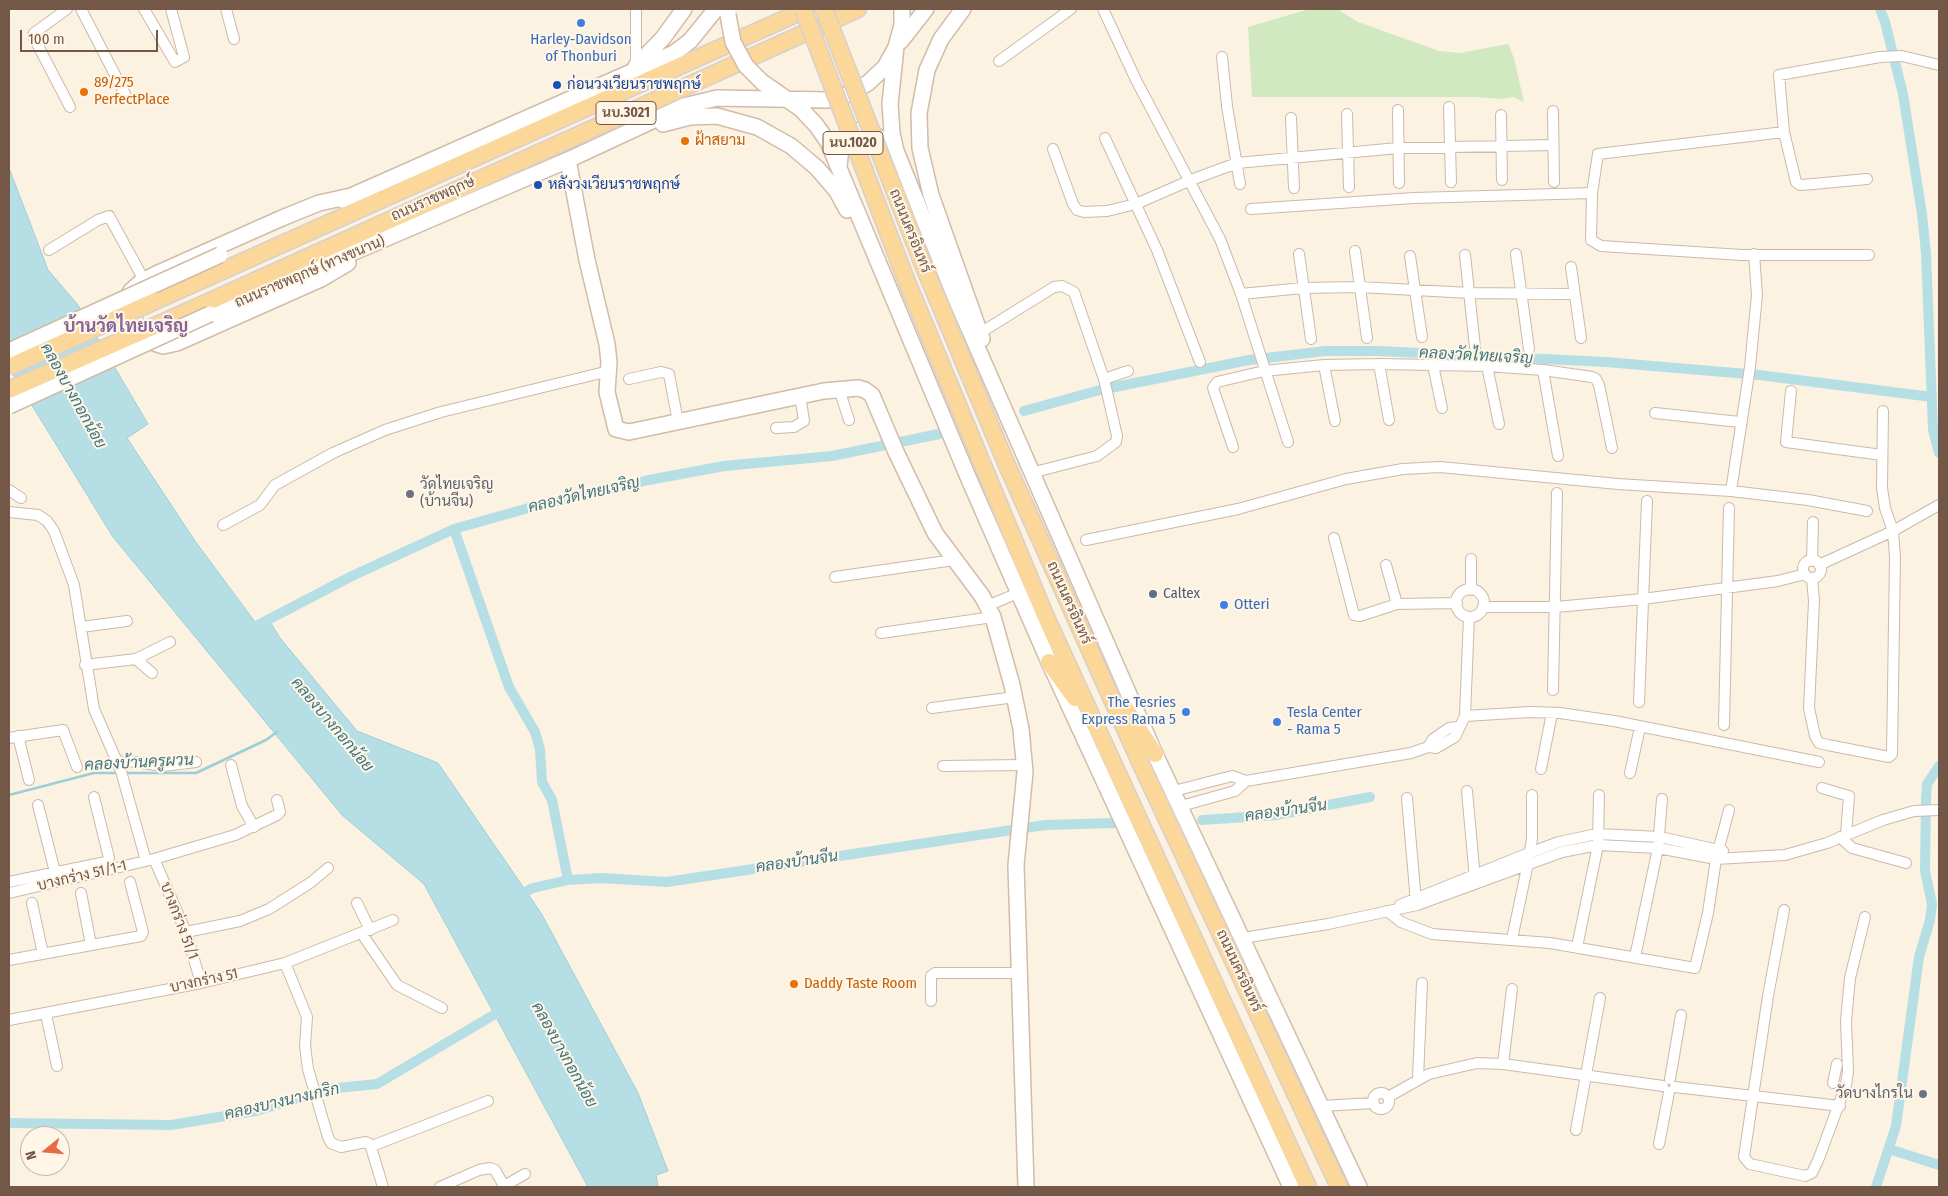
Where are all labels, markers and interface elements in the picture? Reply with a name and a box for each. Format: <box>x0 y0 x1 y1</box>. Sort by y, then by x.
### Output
marker: Harley-Davidson of Thonburi <box>575 17 587 29</box>
scale bar <box>22 20 160 52</box>
text: 100 m <box>28 30 65 48</box>
place label: Harley-Davidson of Thonburi <box>530 31 632 66</box>
place label: 89/275 PerfectPlace <box>94 74 170 109</box>
place label: ก่อนวงเวียนราชพฤกษ์ <box>567 76 701 94</box>
marker: ก่อนวงเวียนราชพฤกษ์ <box>551 79 563 91</box>
marker: 89/275 PerfectPlace <box>78 86 90 98</box>
road number: นบ.3021 <box>596 102 656 125</box>
place label: ฝ้าสยาม <box>695 132 745 150</box>
road number: นบ.1020 <box>823 132 883 154</box>
marker: ฝ้าสยาม <box>679 135 691 147</box>
street label: ถนนราชพฤกษ์ <box>388 173 478 225</box>
place label: หลังวงเวียนราชพฤกษ์ <box>548 176 680 194</box>
marker: หลังวงเวียนราชพฤกษ์ <box>532 179 544 191</box>
street label: ถนนนครอินทร์ <box>885 186 935 276</box>
street label: ถนนราชพฤกษ์ (ทางขนาน) <box>232 232 388 312</box>
district label: บ้านวัดไทยเจริญ <box>64 316 188 338</box>
water label: คลองบางกอกน้อย <box>36 340 110 452</box>
water label: คลองวัดไทยเจริญ <box>1419 343 1533 369</box>
water label: คลองวัดไทยเจริญ <box>526 473 642 517</box>
place label: วัดไทยเจริญ (บ้านจีน) <box>420 476 494 511</box>
marker: วัดไทยเจริญ (บ้านจีน) <box>404 488 416 500</box>
street label: ถนนนครอินทร์ <box>1043 559 1095 647</box>
place label: Caltex <box>1163 585 1200 603</box>
marker: Caltex <box>1147 588 1159 600</box>
place label: Otteri <box>1234 596 1269 614</box>
marker: Otteri <box>1218 599 1230 611</box>
water label: คลองบางกอกน้อย <box>287 674 377 776</box>
place label: The Tesries Express Rama 5 <box>1081 694 1176 729</box>
place label: Tesla Center - Rama 5 <box>1287 704 1362 739</box>
marker: The Tesries Express Rama 5 <box>1180 706 1192 718</box>
marker: Tesla Center - Rama 5 <box>1271 716 1283 728</box>
water label: คลองบ้านครูผวน <box>84 751 194 775</box>
water label: คลองบ้านจีน <box>1244 796 1328 826</box>
water label: คลองบ้านจีน <box>755 847 839 877</box>
street label: บางกร่าง 51/1-1 <box>35 857 129 895</box>
street label: บางกร่าง 51/1 <box>156 880 202 962</box>
street label: ถนนนครอินทร์ <box>1212 927 1266 1015</box>
street label: บางกร่าง 51 <box>168 965 240 997</box>
place label: Daddy Taste Room <box>804 975 917 993</box>
marker: Daddy Taste Room <box>788 978 800 990</box>
water label: คลองบางกอกน้อย <box>527 999 601 1111</box>
water label: คลองบางนางเกริก <box>223 1079 341 1125</box>
place label: วัดบางไกรใน <box>1836 1085 1913 1103</box>
marker: วัดบางไกรใน <box>1917 1088 1929 1100</box>
north arrow <box>20 1126 70 1176</box>
text: N <box>22 1149 40 1162</box>

